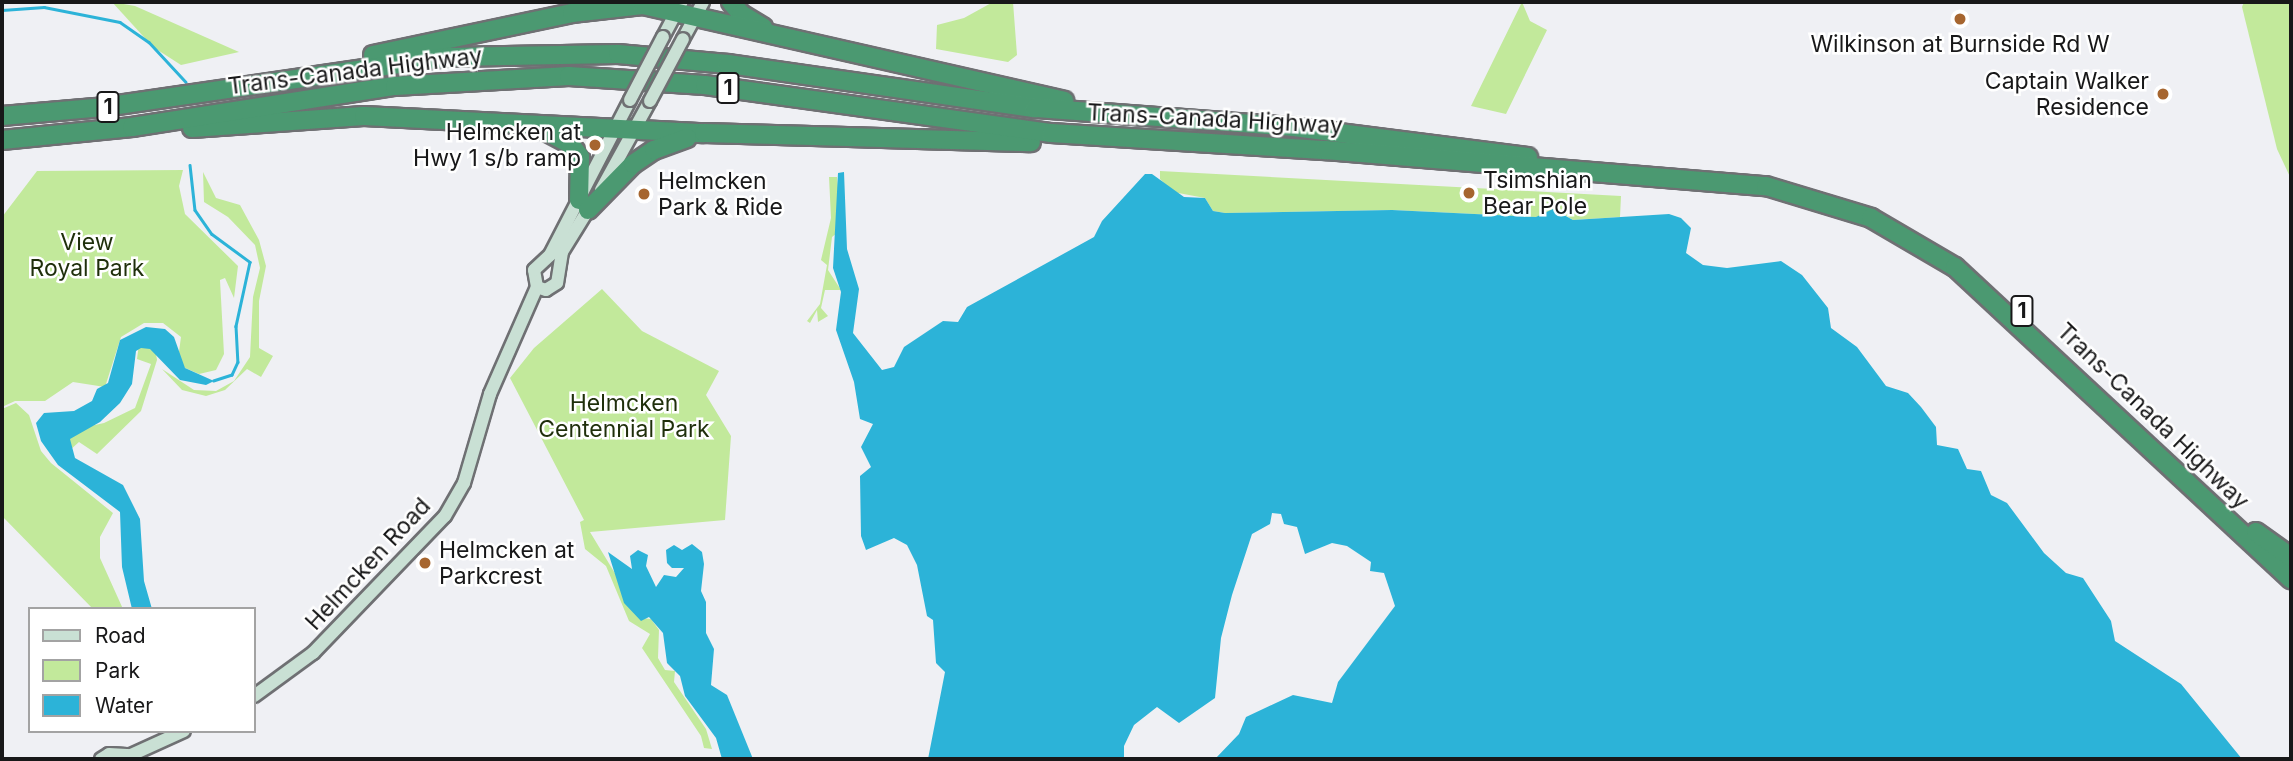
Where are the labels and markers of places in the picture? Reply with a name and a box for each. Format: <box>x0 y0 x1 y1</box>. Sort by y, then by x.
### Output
marker: Wilkinson at Burnside Rd W <box>1952 11 1968 27</box>
place label: Wilkinson at Burnside Rd W <box>1810 30 2110 58</box>
place label: Captain Walker Residence <box>1985 67 2149 121</box>
marker: Captain Walker Residence <box>2155 86 2171 102</box>
place label: Helmcken at Hwy 1 s/b ramp <box>413 118 581 172</box>
marker: Helmcken at Hwy 1 s/b ramp <box>587 137 603 153</box>
place label: Tsimshian Bear Pole <box>1483 166 1592 220</box>
place label: Helmcken Park & Ride <box>658 167 783 221</box>
marker: Tsimshian Bear Pole <box>1461 185 1477 201</box>
marker: Helmcken Park & Ride <box>636 186 652 202</box>
place label: Helmcken at Parkcrest <box>439 536 574 590</box>
marker: Helmcken at Parkcrest <box>417 555 433 571</box>

